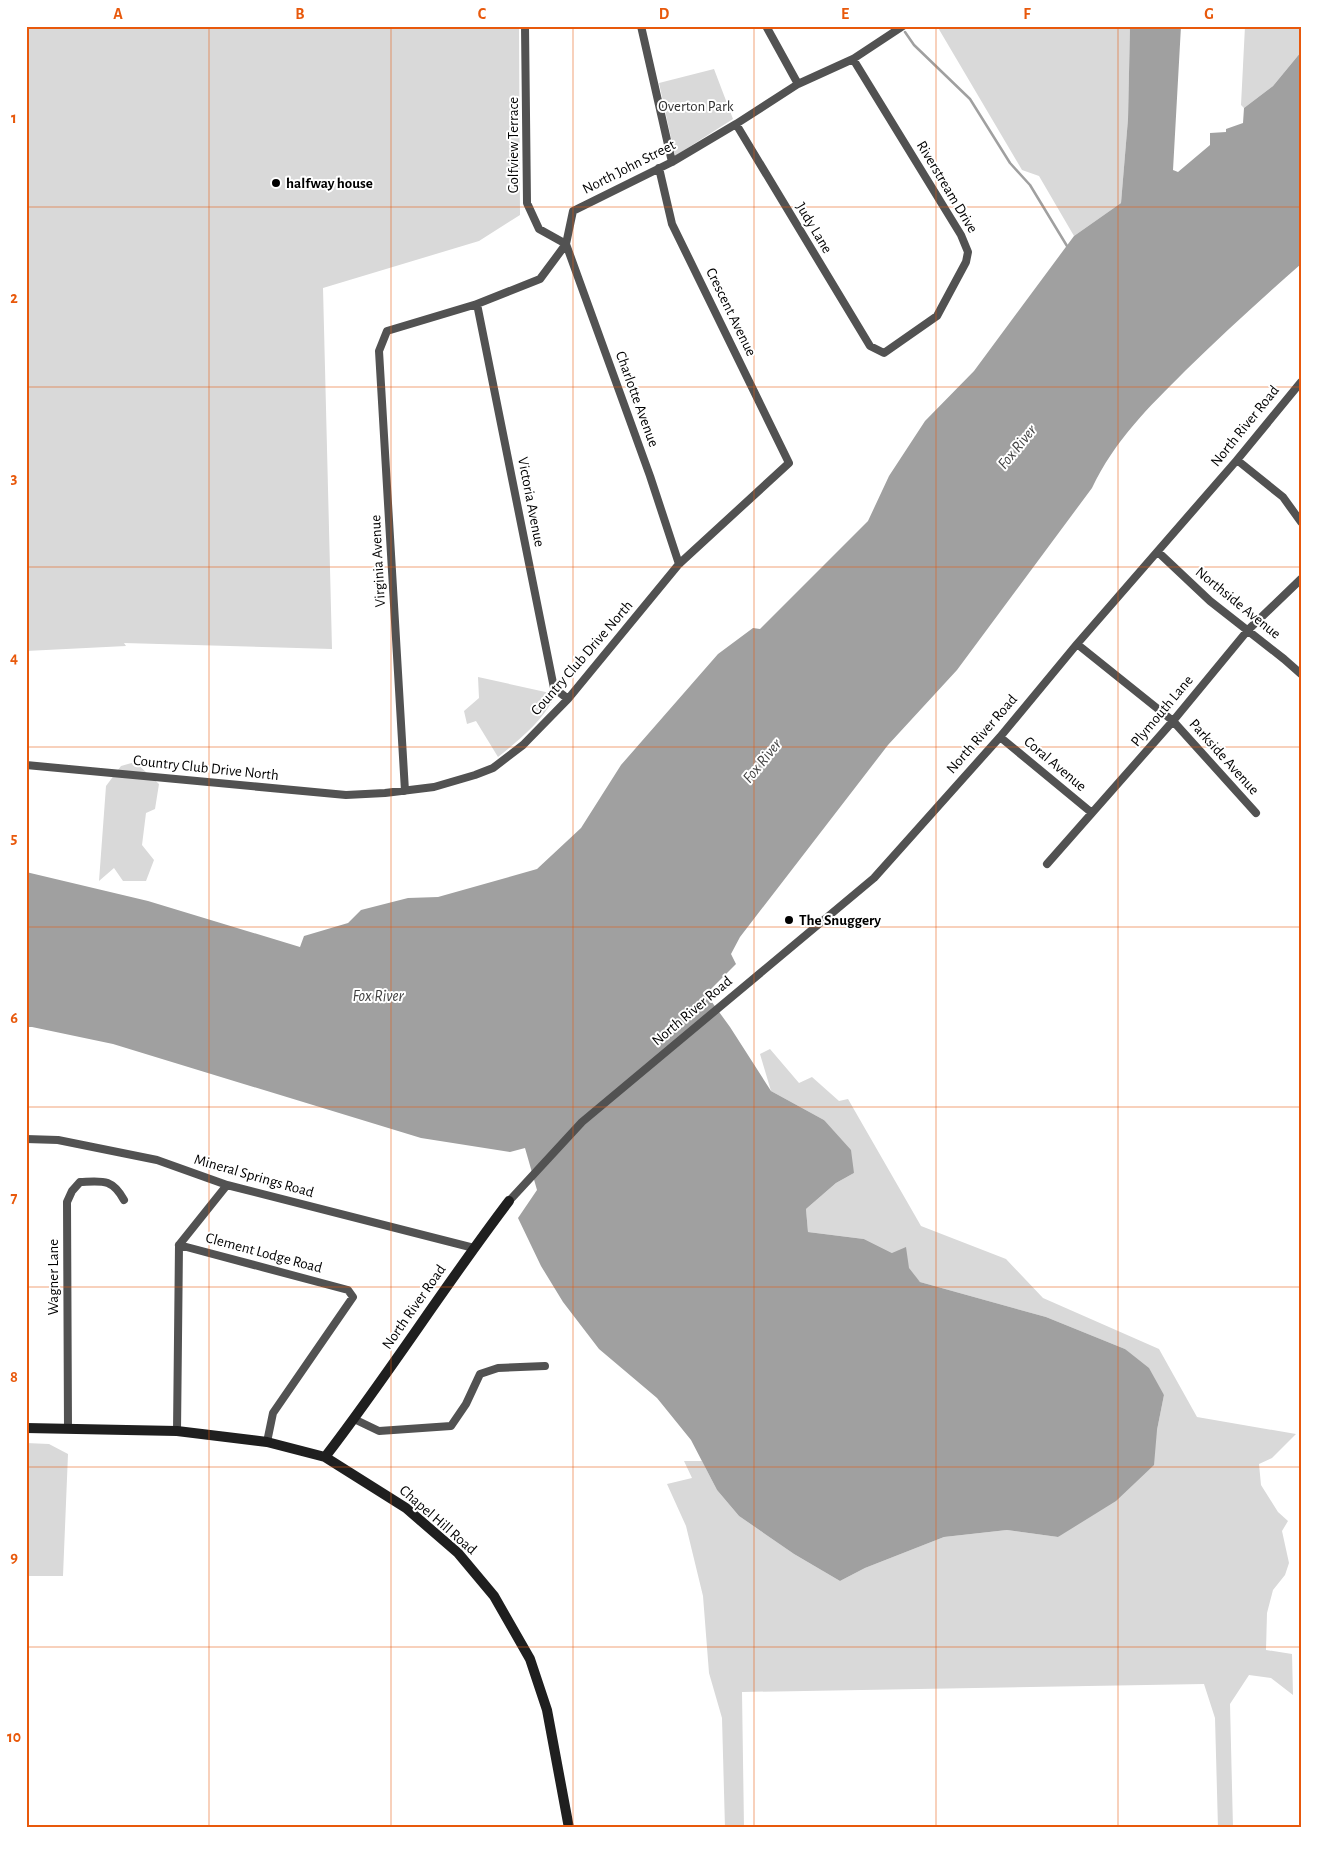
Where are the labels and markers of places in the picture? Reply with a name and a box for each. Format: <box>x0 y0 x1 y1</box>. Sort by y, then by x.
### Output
place label: halfway house <box>286 176 373 191</box>
marker: halfway house <box>270 177 282 189</box>
place label: The Snuggery <box>799 913 881 928</box>
marker: The Snuggery <box>783 914 795 926</box>

